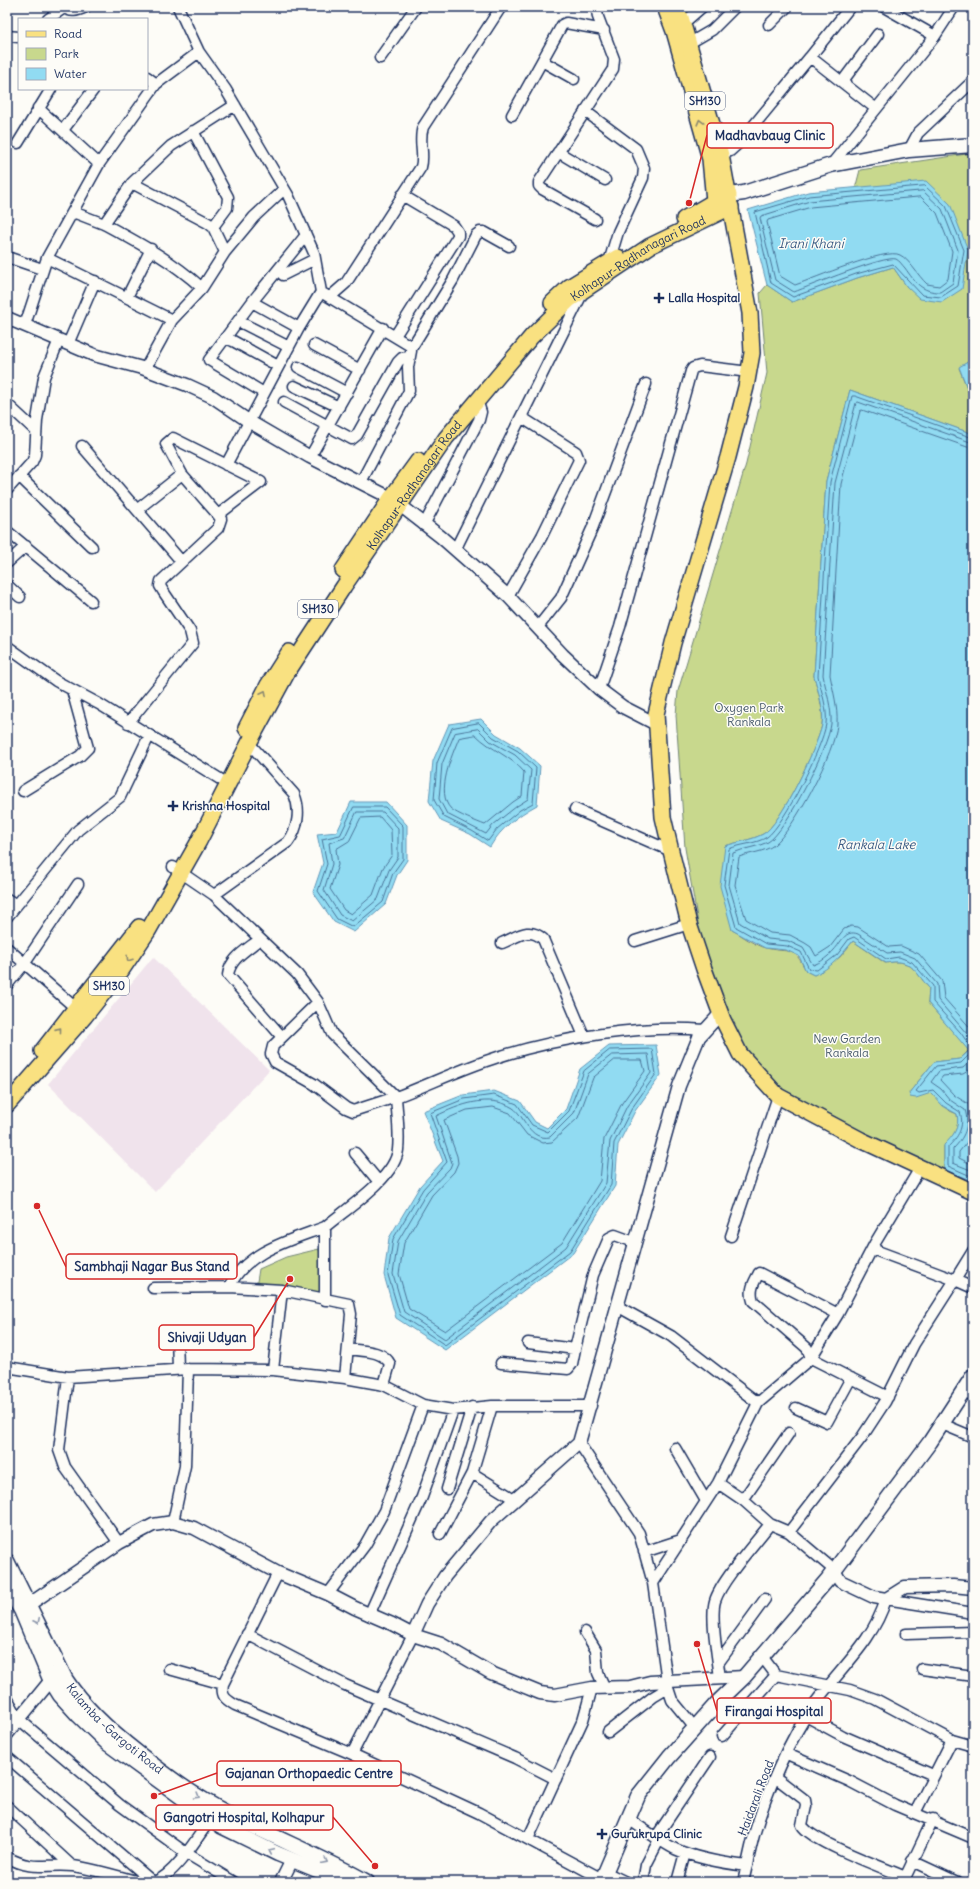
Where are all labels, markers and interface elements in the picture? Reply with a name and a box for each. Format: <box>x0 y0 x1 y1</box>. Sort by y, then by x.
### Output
legend <box>18 18 148 90</box>
text: Road <box>54 26 82 41</box>
text: Park <box>54 46 79 61</box>
text: Water <box>54 66 87 81</box>
road number: SH130 <box>685 92 725 110</box>
one-way arrow <box>696 119 704 126</box>
callout: Madhavbaug Clinic <box>707 123 833 148</box>
text: Madhavbaug Clinic <box>715 127 826 144</box>
street label: Kolhapur-Radhanagari Road <box>567 212 708 304</box>
water label: Irani Khani <box>778 235 846 252</box>
place label: Lalla Hospital <box>668 290 741 306</box>
marker: Lalla Hospital <box>653 292 665 304</box>
street label: Kolhapur-Radhanagari Road <box>363 417 464 553</box>
road number: SH130 <box>298 600 338 618</box>
one-way arrow <box>259 690 267 697</box>
park label: Oxygen Park Rankala <box>714 700 784 729</box>
place label: Krishna Hospital <box>182 798 270 814</box>
marker: Krishna Hospital <box>167 800 179 812</box>
water label: Rankala Lake <box>837 836 916 853</box>
one-way arrow <box>126 955 134 962</box>
road number: SH130 <box>89 977 129 995</box>
one-way arrow <box>54 1028 61 1035</box>
park label: New Garden Rankala <box>813 1031 881 1060</box>
callout: Sambhaji Nagar Bus Stand <box>66 1254 237 1279</box>
text: Sambhaji Nagar Bus Stand <box>74 1258 230 1275</box>
callout: Shivaji Udyan <box>159 1325 254 1350</box>
text: Shivaji Udyan <box>168 1329 247 1346</box>
one-way arrow <box>32 1617 40 1624</box>
street label: Kalamba -Gargoti Road <box>63 1680 166 1777</box>
callout: Firangai Hospital <box>717 1698 831 1723</box>
text: Firangai Hospital <box>725 1703 823 1720</box>
street label: Haidarali Road <box>734 1758 777 1838</box>
callout: Gajanan Orthopaedic Centre <box>217 1761 401 1786</box>
text: Gajanan Orthopaedic Centre <box>225 1765 393 1782</box>
one-way arrow <box>193 1791 200 1798</box>
callout: Gangotri Hospital, Kolhapur <box>156 1805 333 1830</box>
text: Gangotri Hospital, Kolhapur <box>163 1809 325 1826</box>
place label: Gurukrupa Clinic <box>611 1826 702 1842</box>
marker: Gurukrupa Clinic <box>596 1828 608 1840</box>
one-way arrow <box>268 1848 275 1856</box>
one-way arrow <box>321 1856 328 1864</box>

